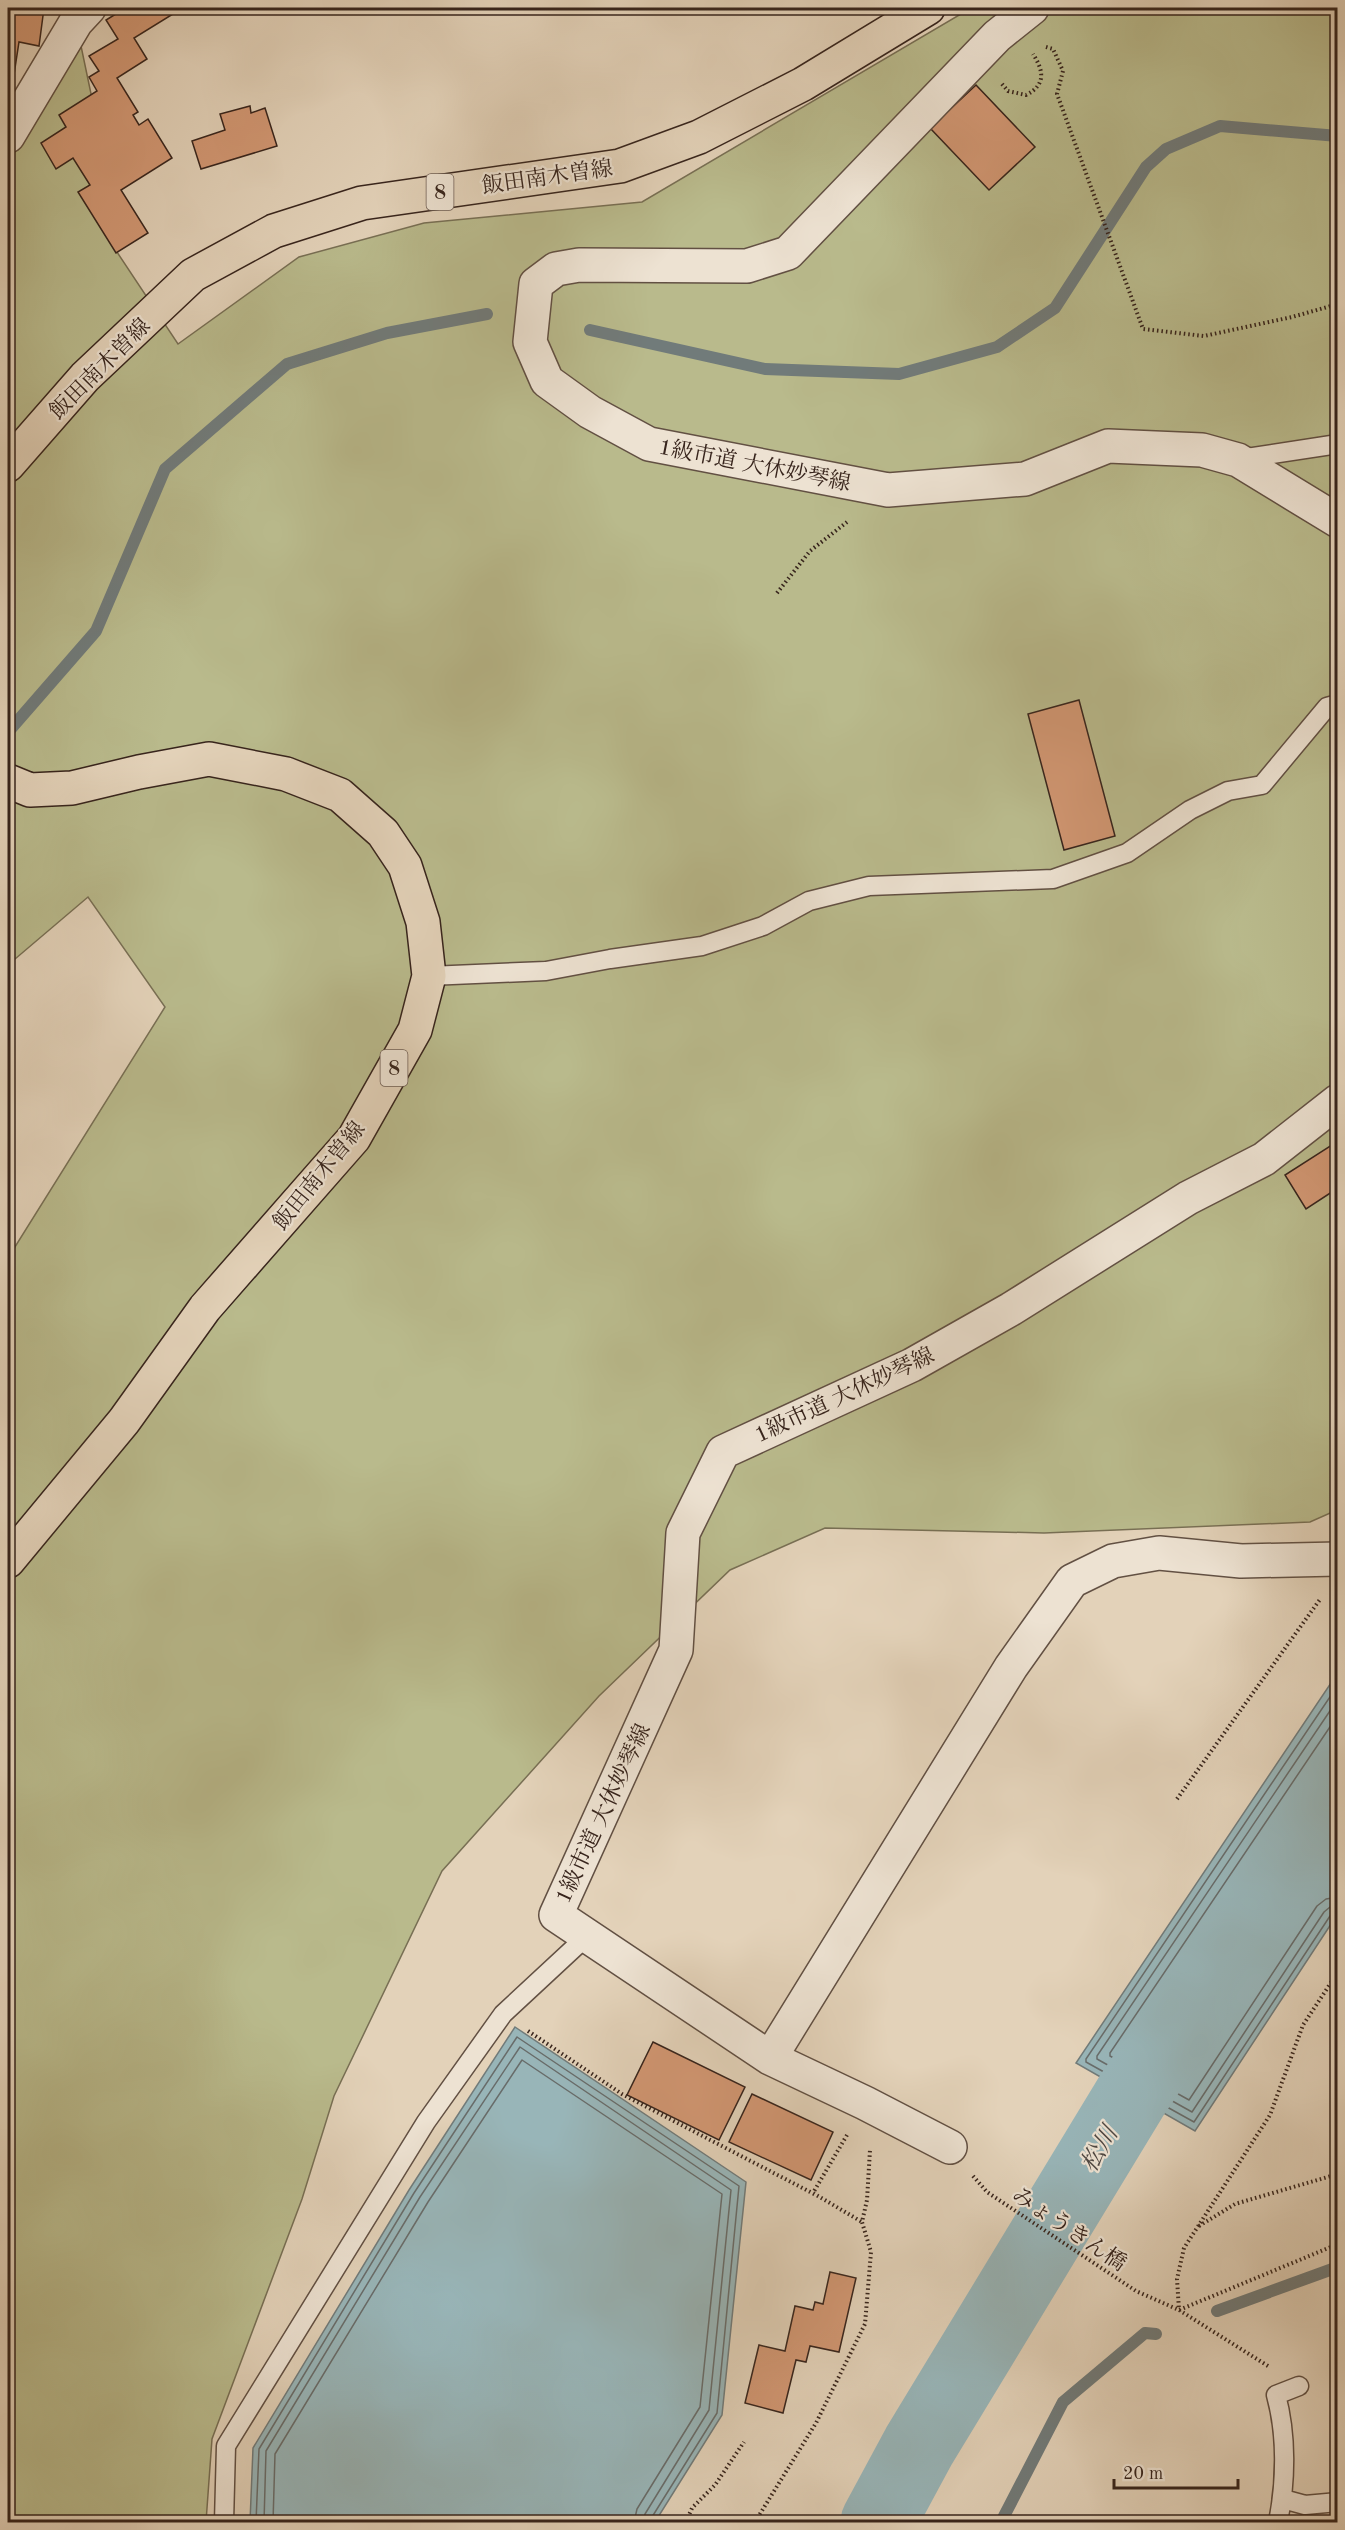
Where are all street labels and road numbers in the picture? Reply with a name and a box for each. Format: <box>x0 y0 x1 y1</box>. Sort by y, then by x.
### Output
street label: 飯田南木曽線 <box>480 156 614 198</box>
road number: 8 <box>426 174 454 210</box>
street label: 飯田南木曽線 <box>45 314 155 424</box>
street label: 1級市道 大休妙琴線 <box>657 435 853 495</box>
road number: 8 <box>380 1050 408 1086</box>
street label: 飯田南木曽線 <box>268 1117 370 1234</box>
street label: 1級市道 大休妙琴線 <box>751 1343 938 1447</box>
street label: 1級市道 大休妙琴線 <box>551 1720 655 1907</box>
street label: みょうきん橋 <box>1008 2182 1131 2276</box>

